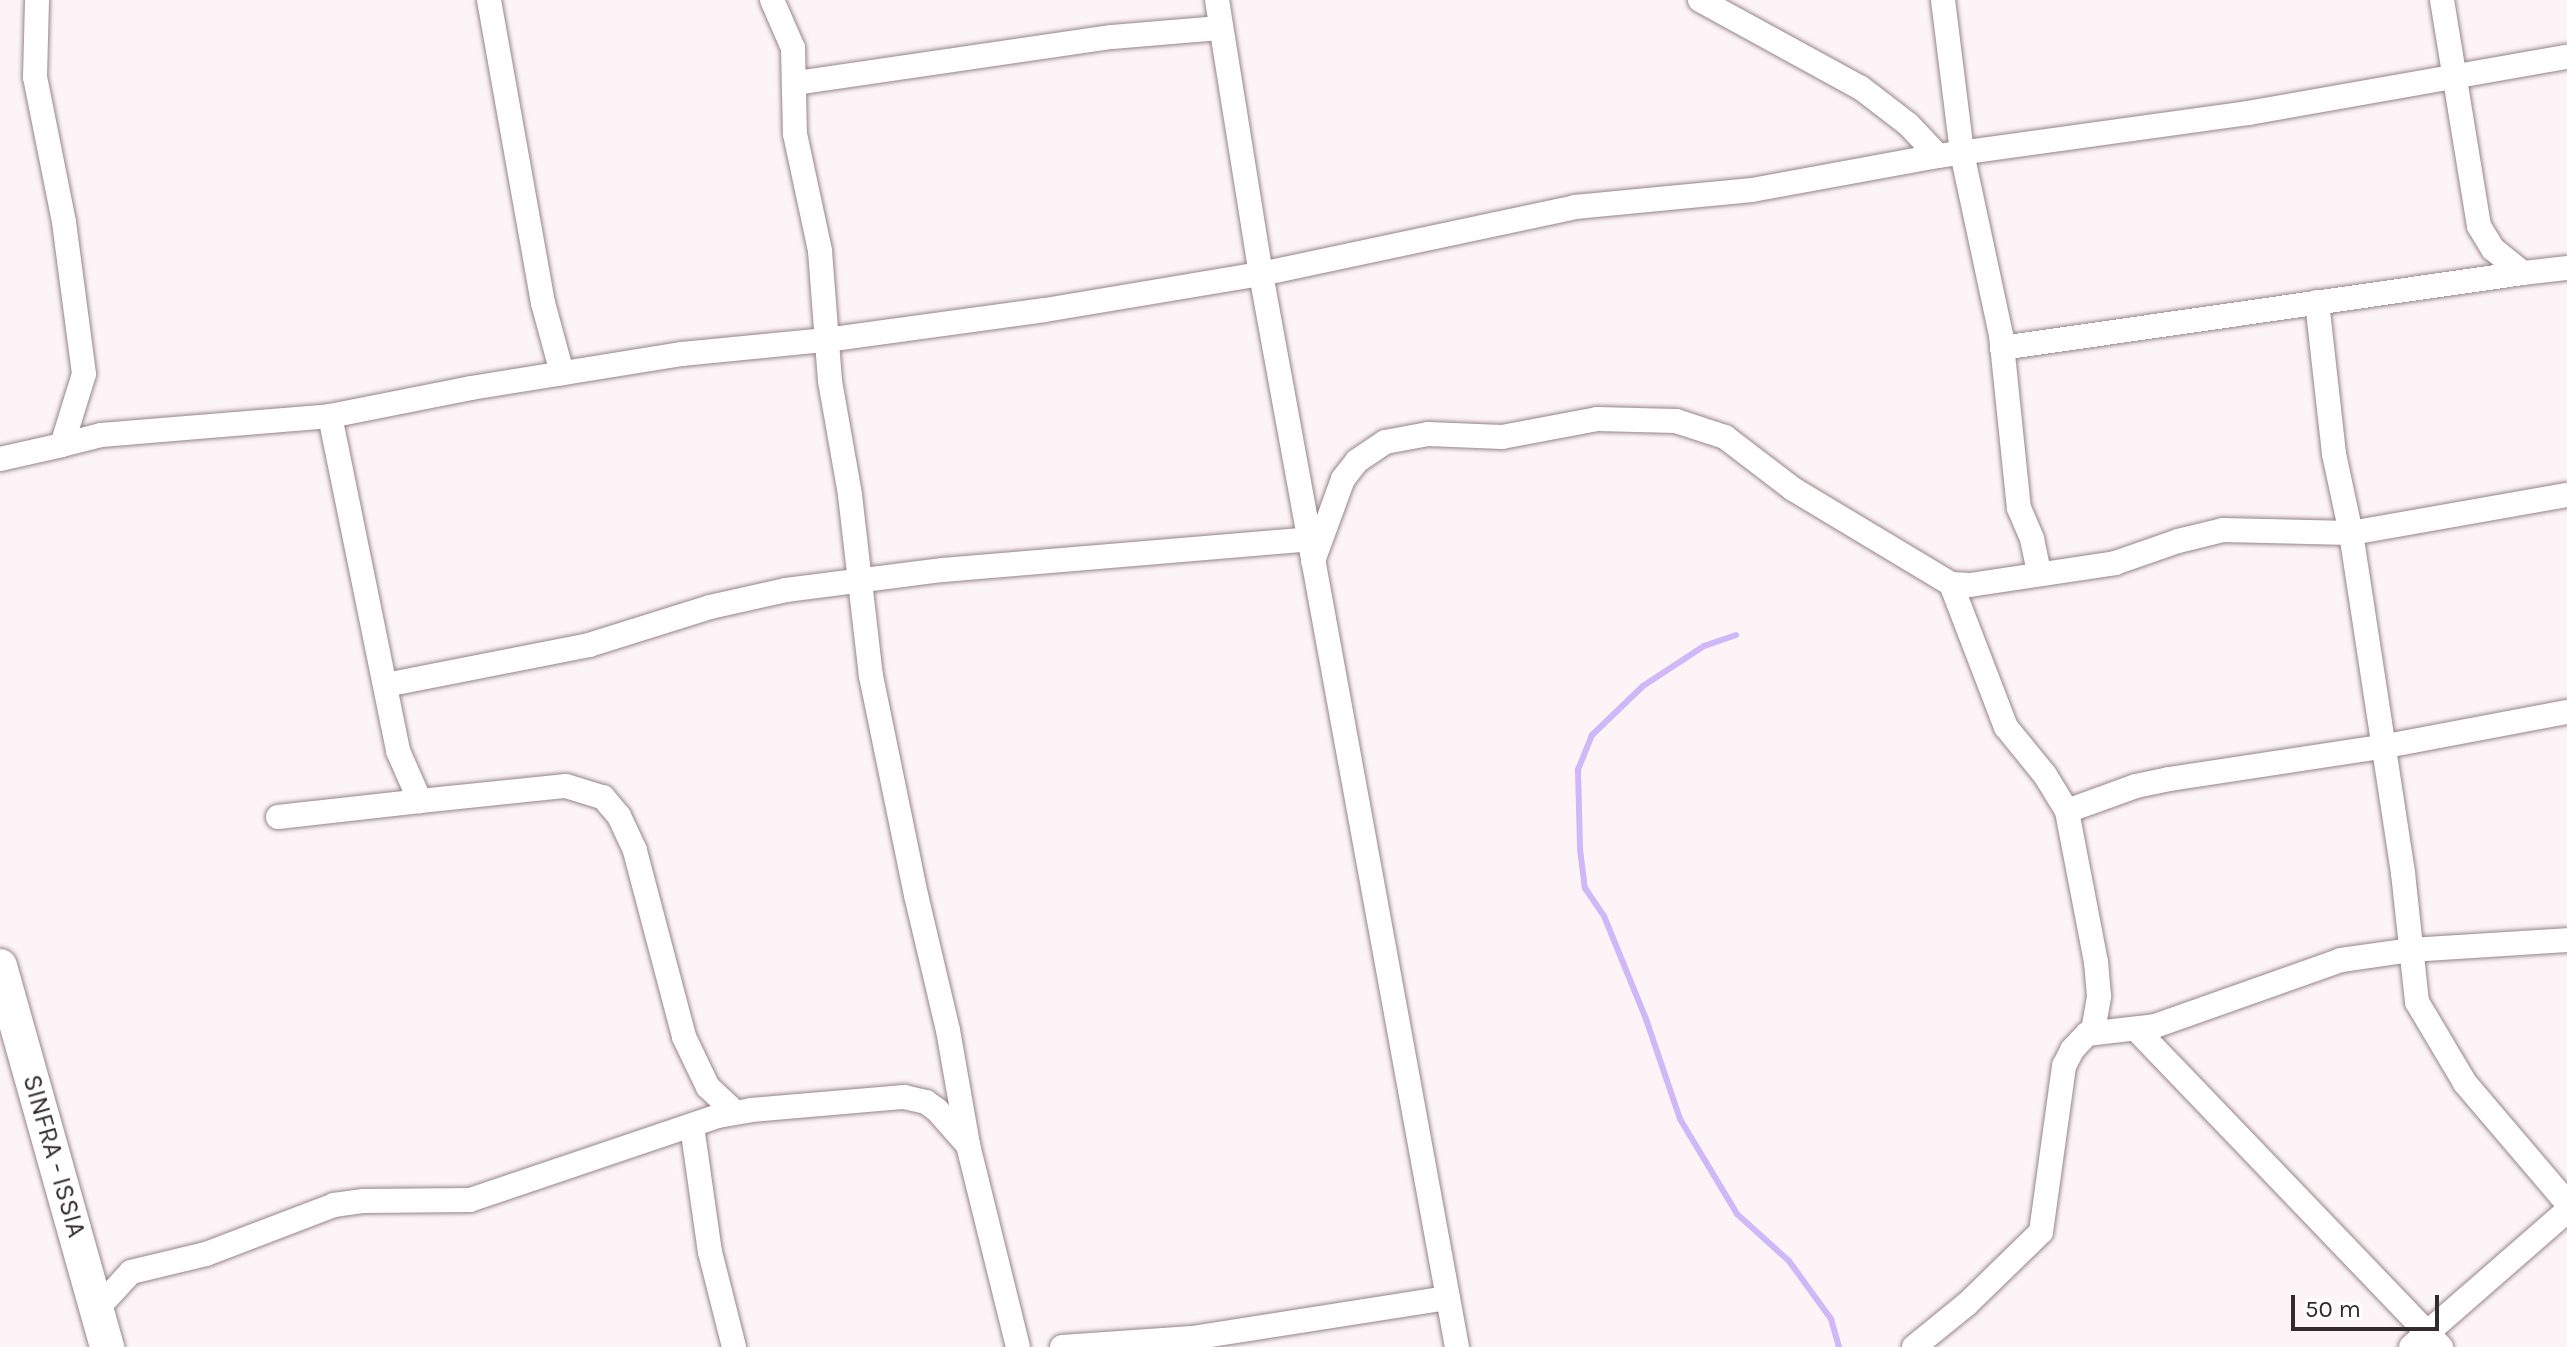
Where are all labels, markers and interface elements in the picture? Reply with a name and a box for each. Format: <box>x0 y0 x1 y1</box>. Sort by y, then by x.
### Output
street label: SINFRA - ISSIA <box>16 1071 92 1241</box>
scale bar <box>2295 1279 2443 1329</box>
text: 50 m <box>2305 1295 2361 1323</box>

